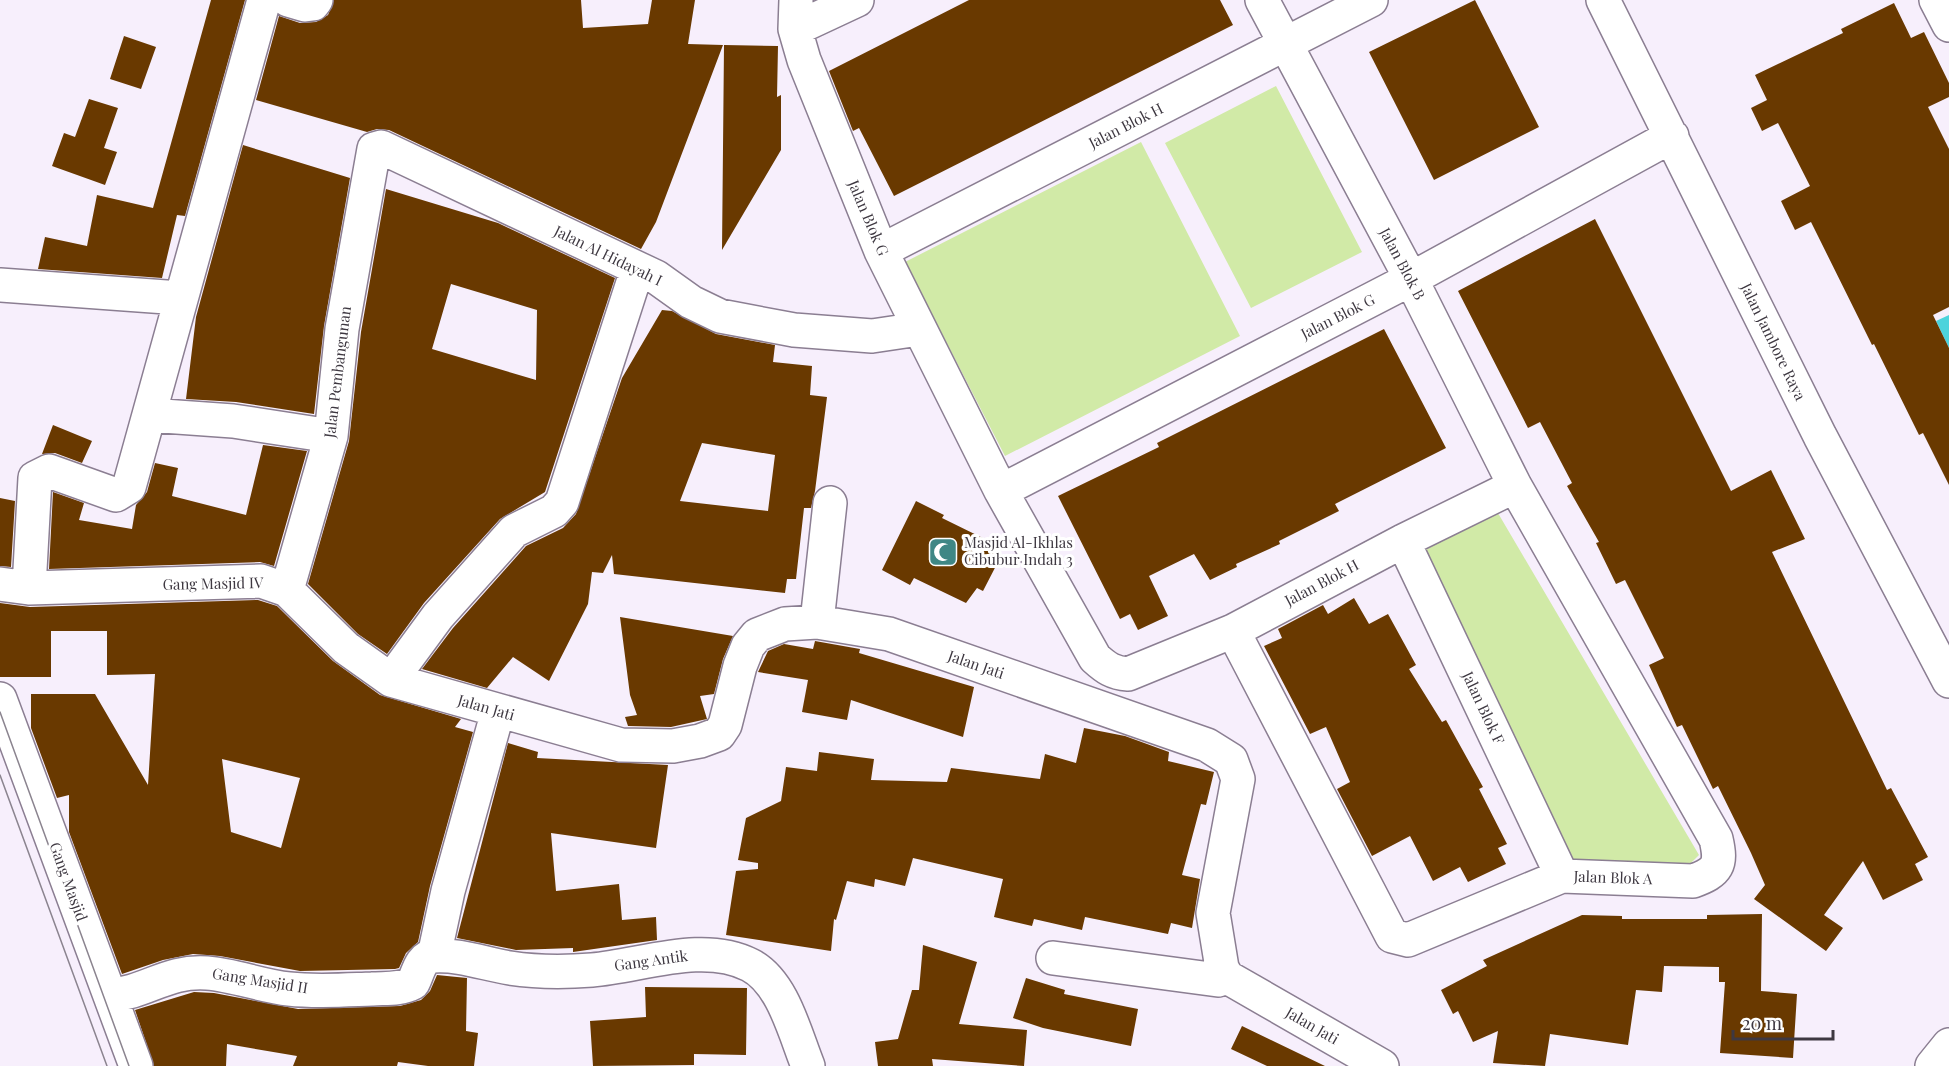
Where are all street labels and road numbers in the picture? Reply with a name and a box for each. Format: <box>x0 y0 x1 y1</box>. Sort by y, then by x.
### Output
street label: Jalan Blok H <box>1084 98 1166 153</box>
street label: Jalan Blok G <box>844 176 894 259</box>
street label: Jalan Al Hidayah I <box>550 220 666 290</box>
street label: Jalan Blok B <box>1375 223 1430 303</box>
street label: Jalan Jambore Raya <box>1736 279 1811 404</box>
street label: Jalan Blok G <box>1296 289 1378 344</box>
street label: Jalan Pembangunan <box>319 305 355 440</box>
street label: Jalan Blok H <box>1280 554 1362 610</box>
street label: Gang Masjid IV <box>162 572 264 594</box>
street label: Jalan Jati <box>945 645 1008 683</box>
street label: Jalan Blok F <box>1458 667 1510 748</box>
street label: Jalan Jati <box>455 689 518 725</box>
street label: Gang Masjid <box>45 839 93 924</box>
street label: Jalan Blok A <box>1572 866 1653 888</box>
street label: Gang Antik <box>613 945 690 975</box>
street label: Gang Masjid II <box>211 963 309 997</box>
street label: Jalan Jati <box>1281 1001 1343 1049</box>

